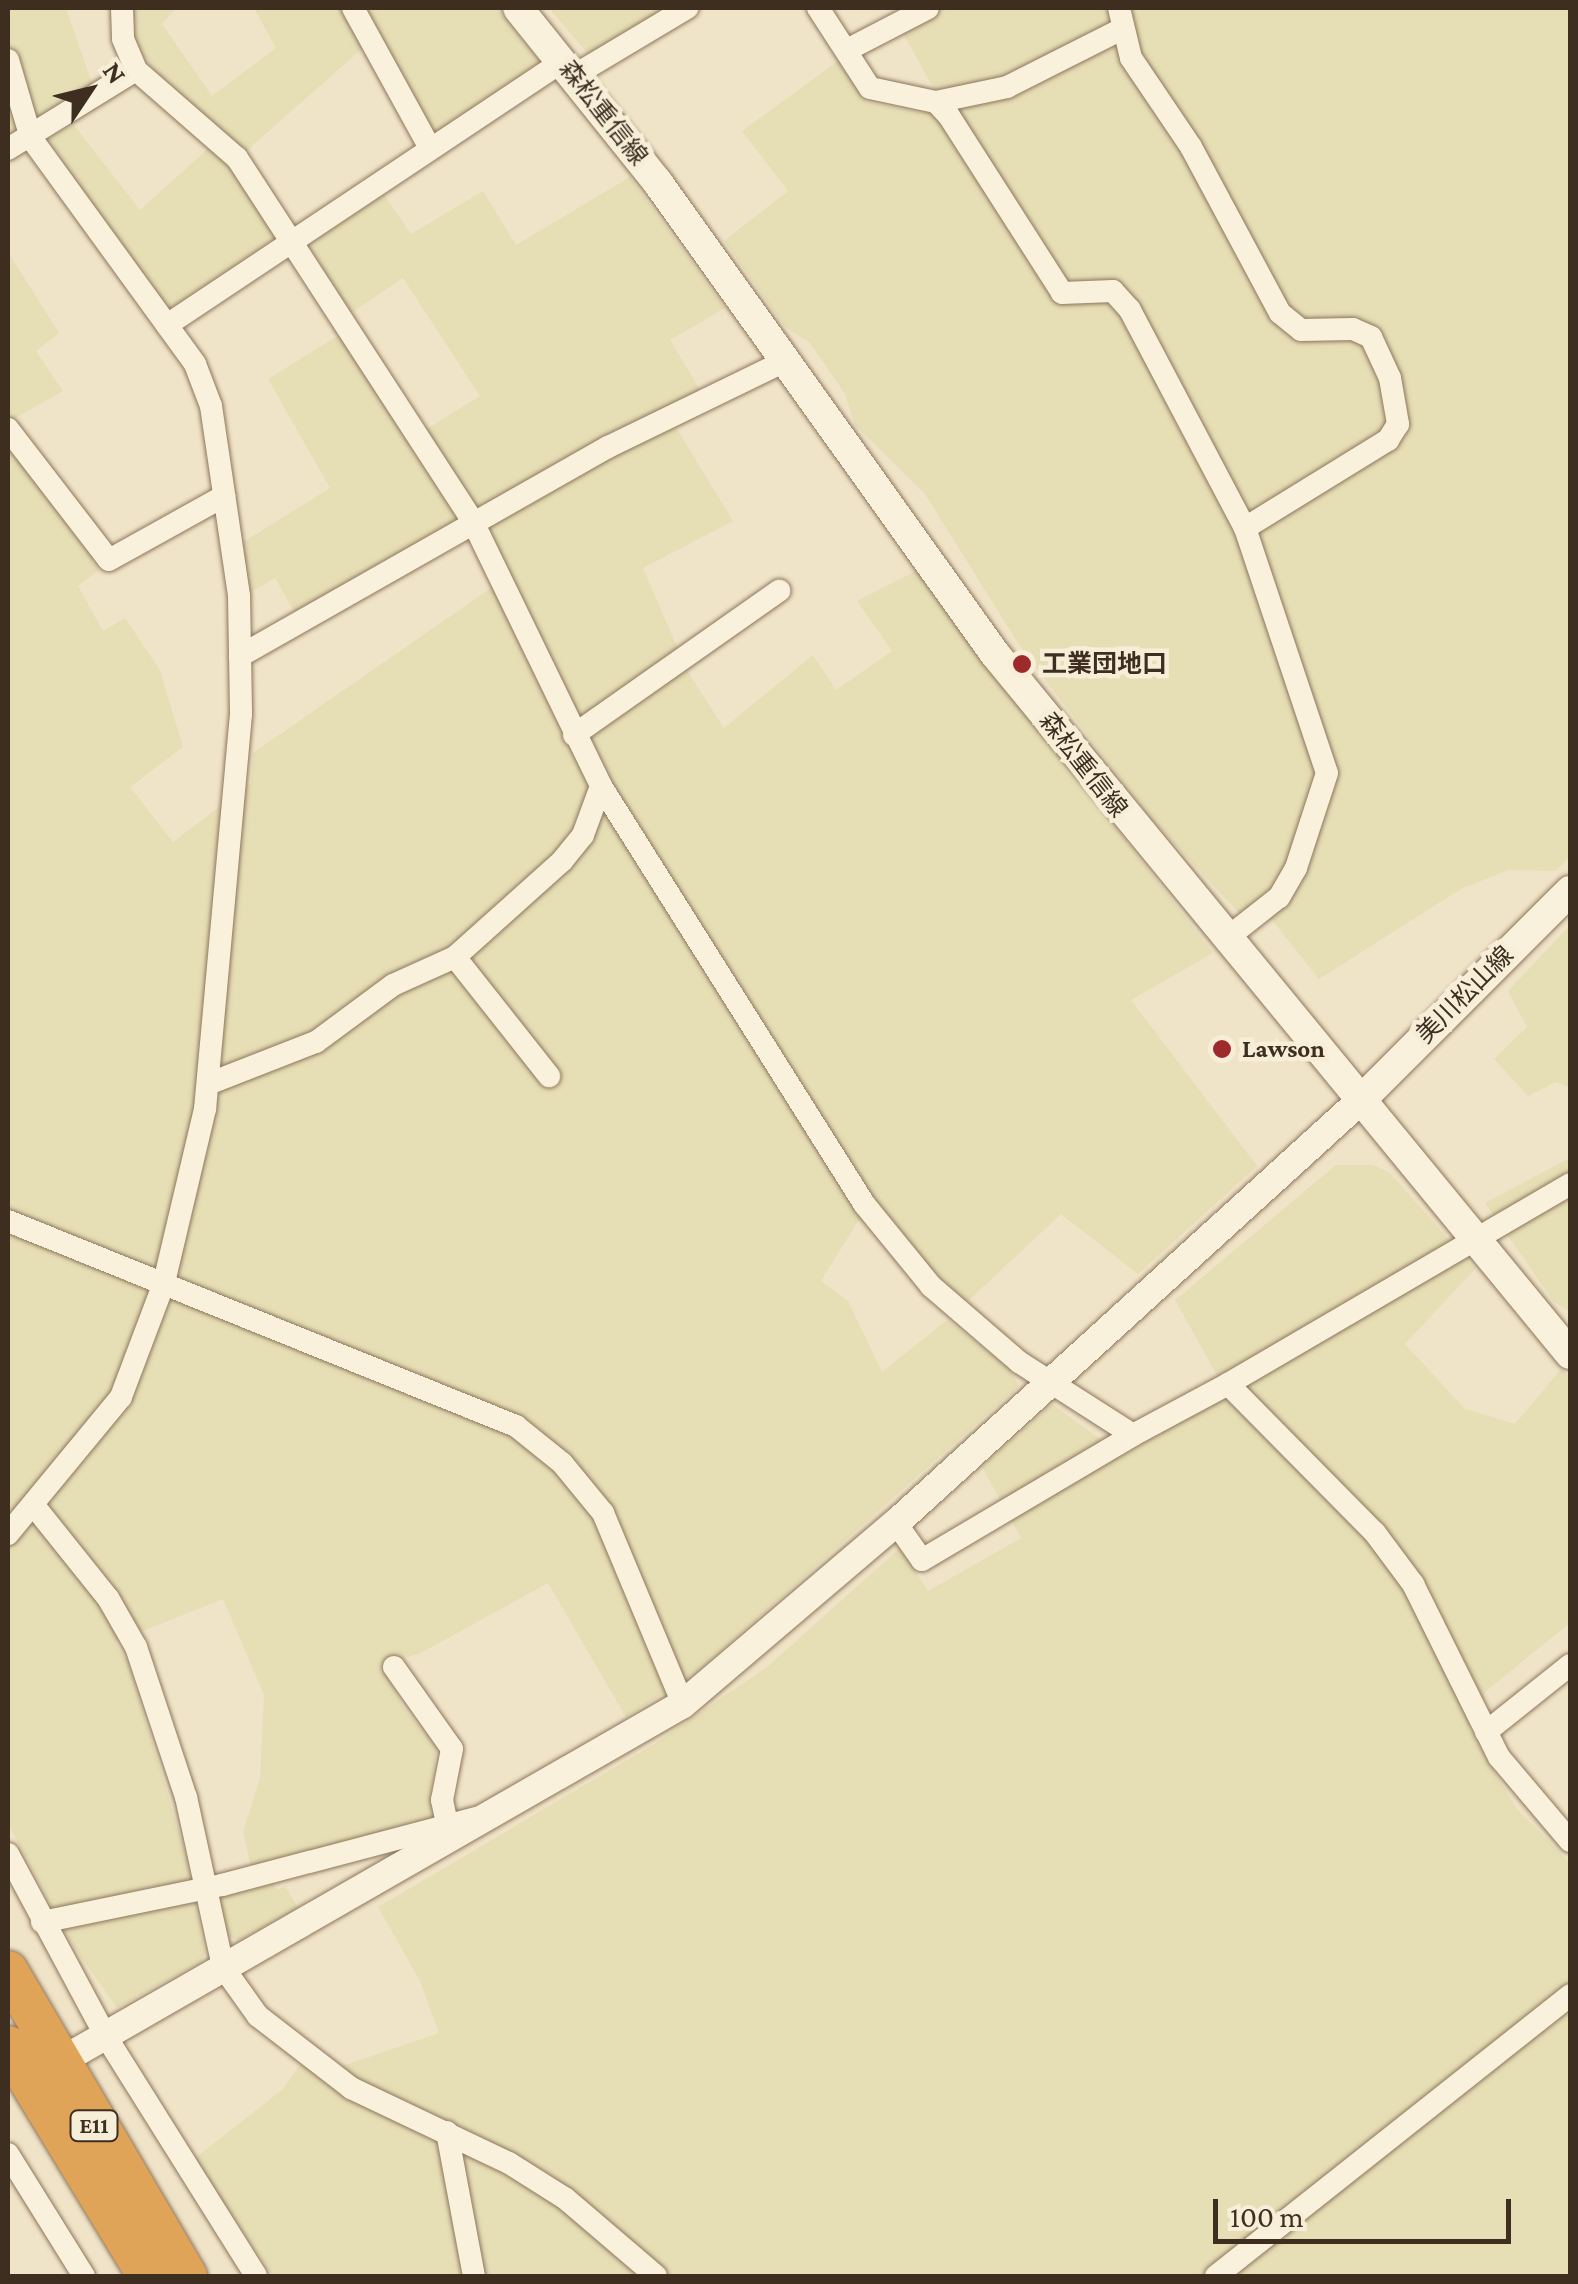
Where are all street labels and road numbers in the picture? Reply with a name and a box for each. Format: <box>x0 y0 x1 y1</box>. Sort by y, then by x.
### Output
street label: 森松重信線 <box>553 55 653 171</box>
street label: 森松重信線 <box>1033 707 1133 823</box>
street label: 美川松山線 <box>1410 940 1520 1050</box>
road number: E11 <box>69 2109 119 2143</box>

